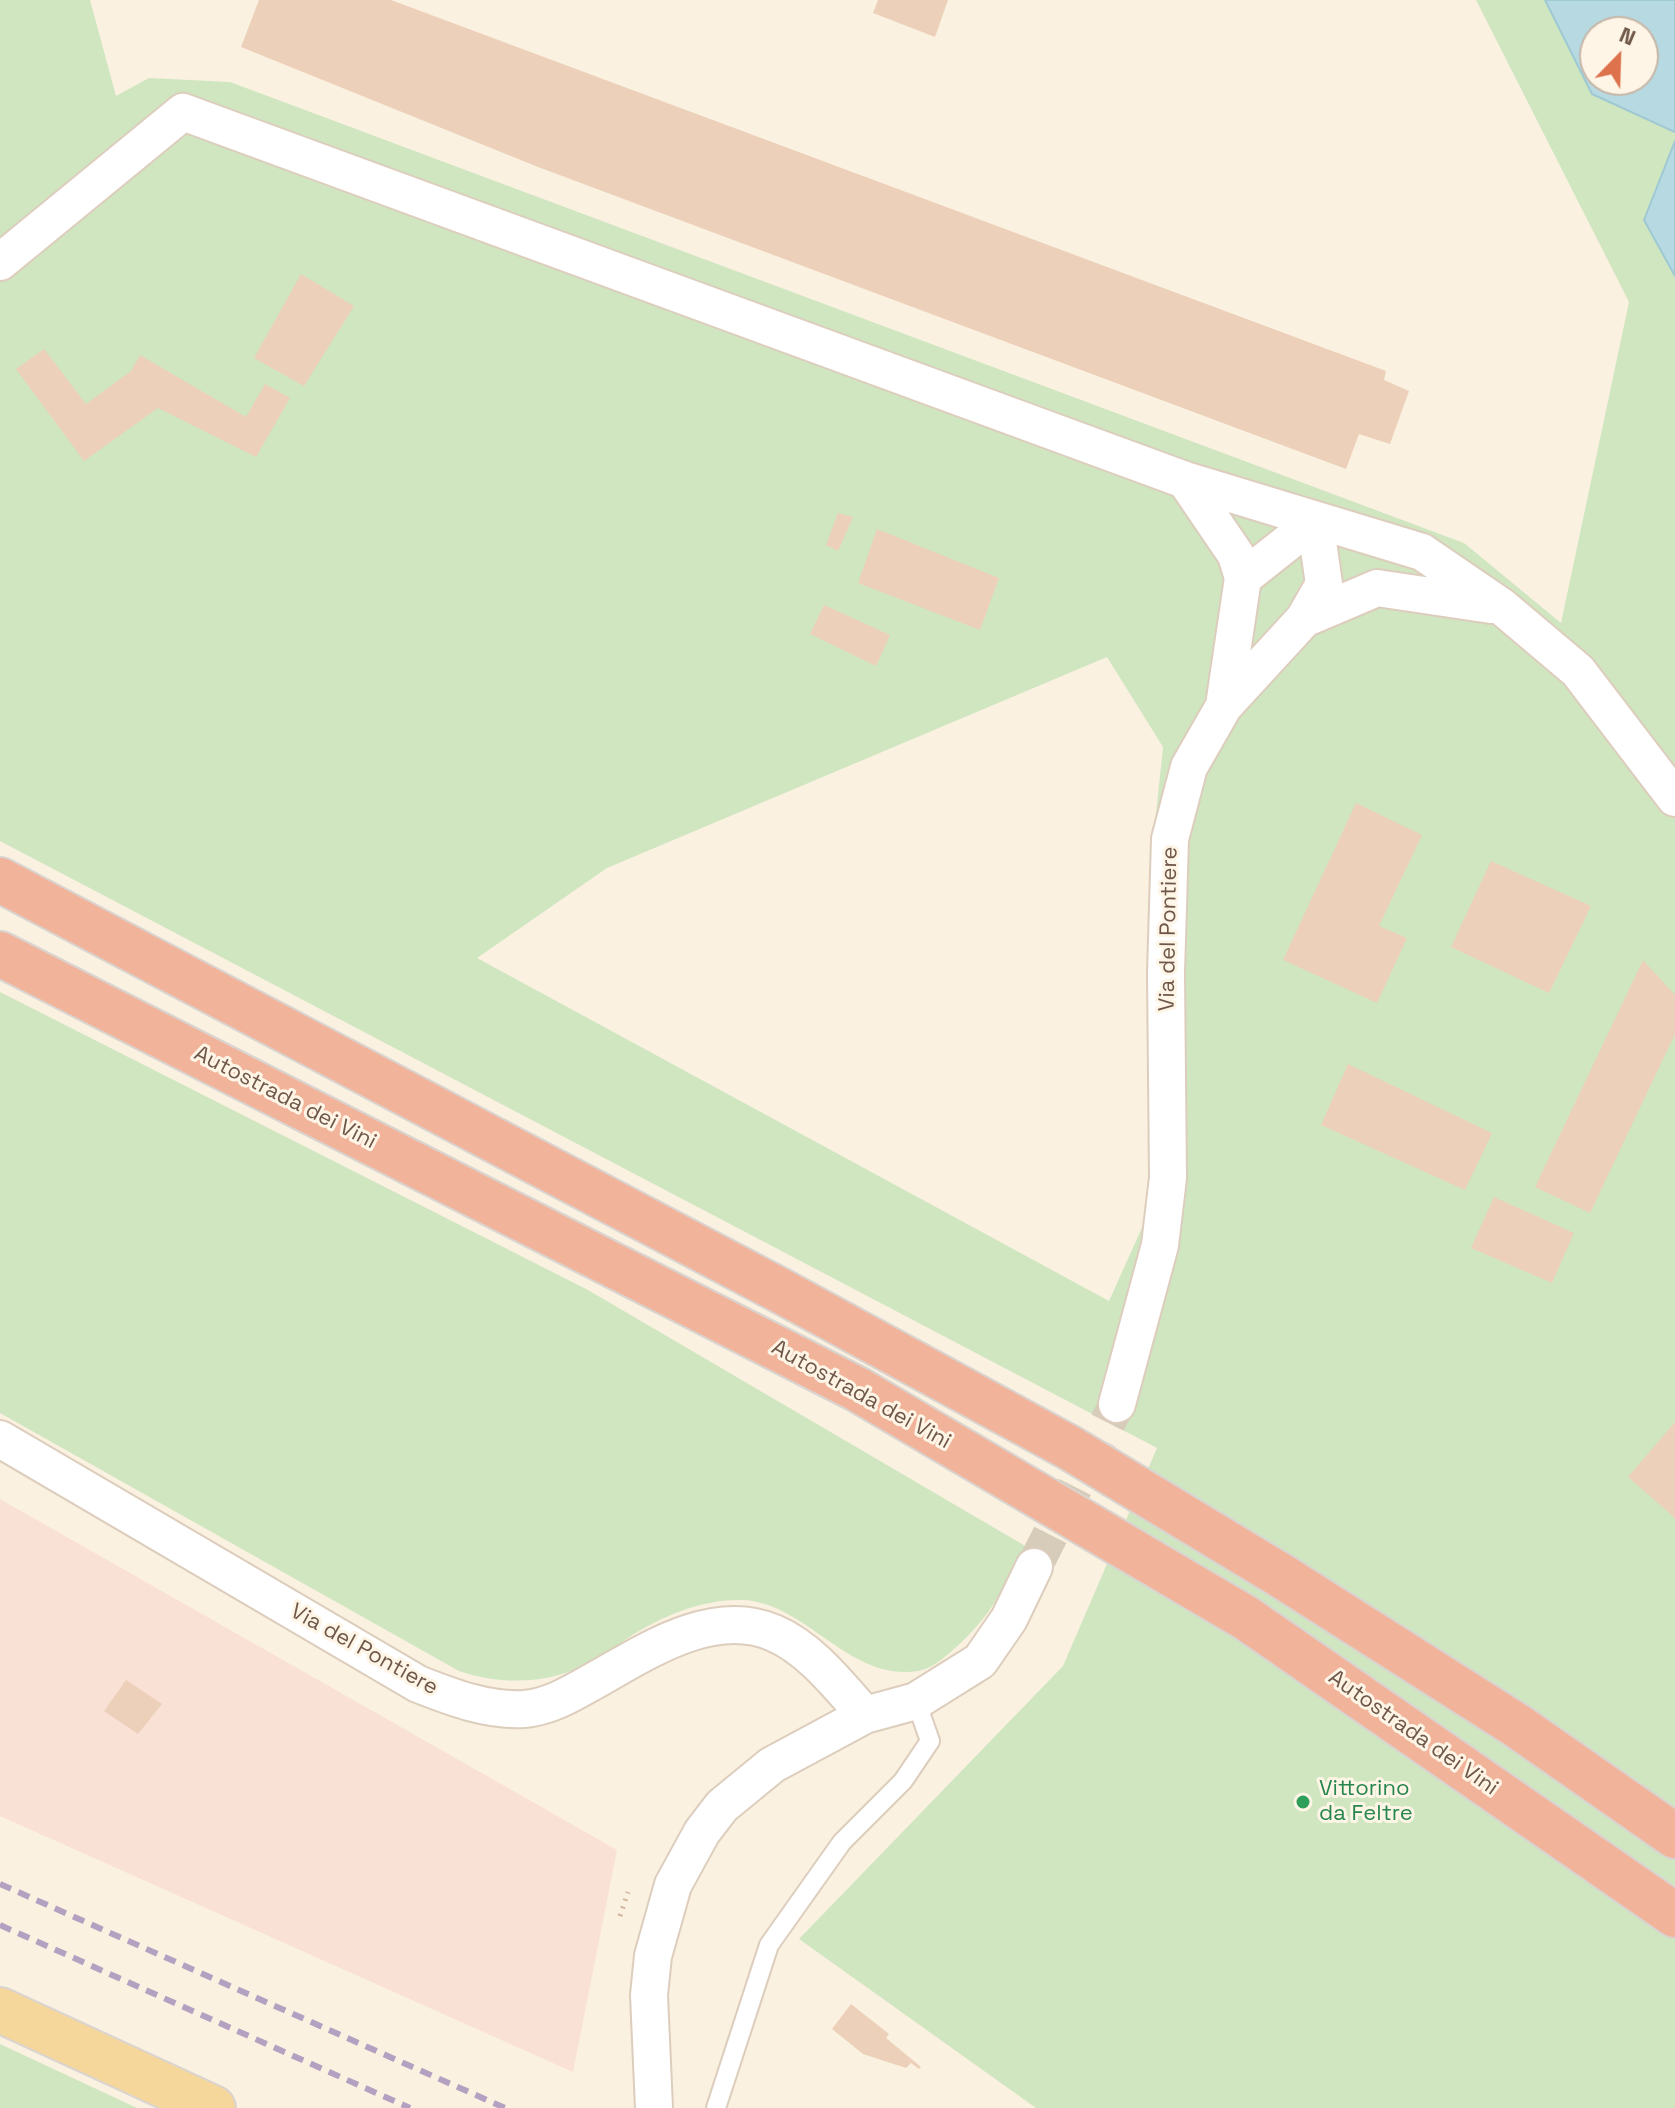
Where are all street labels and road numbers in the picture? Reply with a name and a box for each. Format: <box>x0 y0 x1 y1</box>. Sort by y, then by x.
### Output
street label: Via del Pontiere <box>1154 846 1184 1012</box>
street label: Autostrada dei Vini <box>189 1041 381 1155</box>
street label: Autostrada dei Vini <box>767 1335 955 1455</box>
street label: Via del Pontiere <box>286 1599 442 1701</box>
street label: Autostrada dei Vini <box>1323 1665 1503 1801</box>

